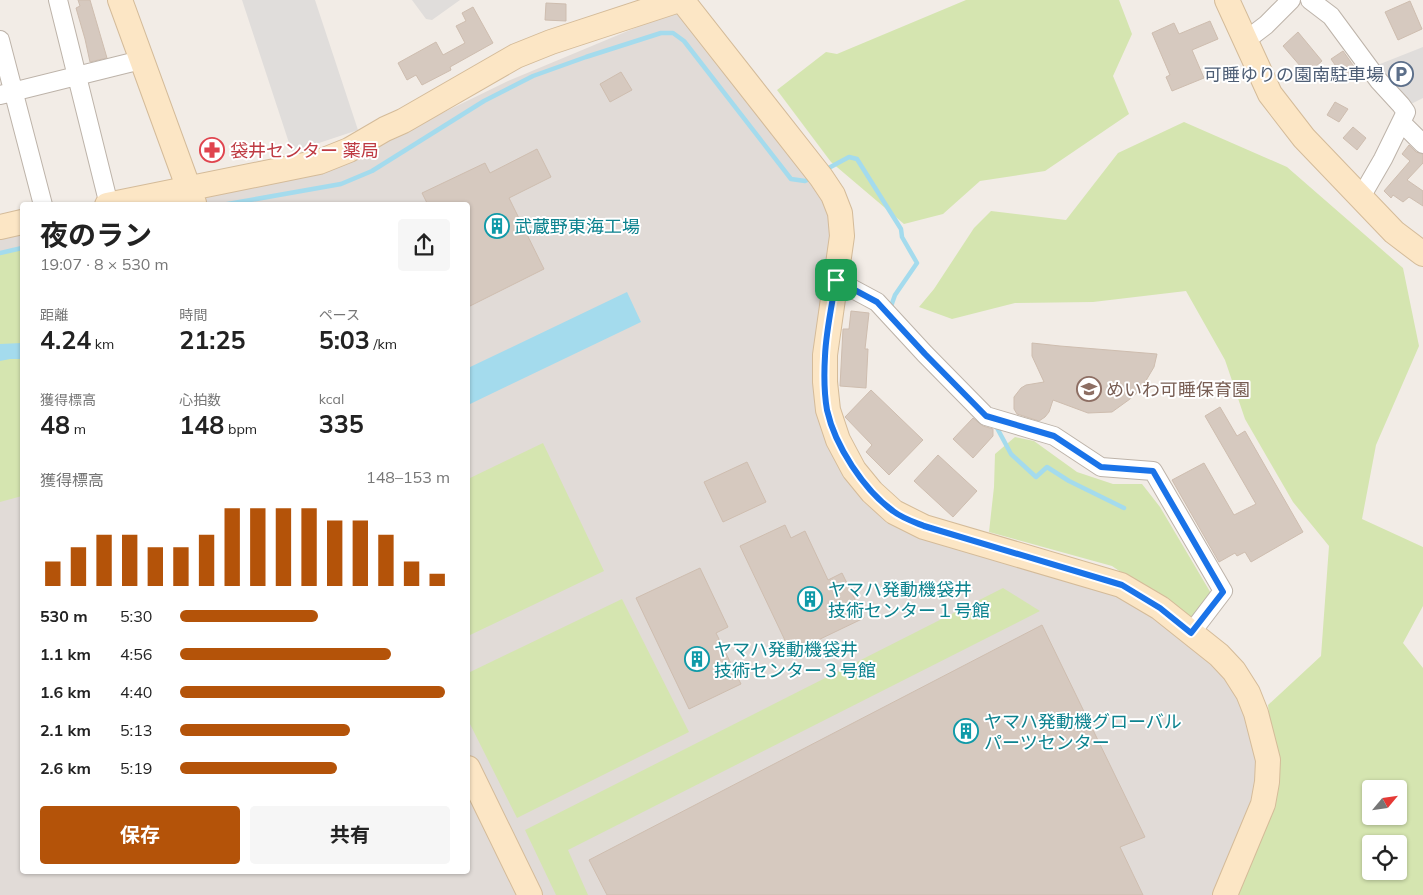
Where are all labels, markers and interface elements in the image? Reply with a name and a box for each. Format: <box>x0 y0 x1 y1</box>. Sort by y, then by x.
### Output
parking icon: 可睡ゆりの園南駐車場 <box>1388 61 1414 87</box>
place label: 可睡ゆりの園南駐車場 <box>1204 63 1384 86</box>
pharmacy icon: 袋井センター 薬局 <box>199 137 225 163</box>
place label: 袋井センター 薬局 <box>230 139 379 162</box>
building icon: 武蔵野東海工場 <box>484 213 510 239</box>
place label: 武蔵野東海工場 <box>514 215 640 238</box>
text: 夜のラン <box>40 217 152 252</box>
button: share <box>398 219 450 271</box>
text: 19:07 · 8 × 530 m <box>40 254 169 274</box>
pin <box>815 259 857 301</box>
icon: arrive <box>822 266 850 294</box>
text: 距離 <box>40 306 68 324</box>
text: 時間 <box>179 306 207 324</box>
text: ペース <box>319 306 360 324</box>
text: 4.24 <box>40 324 91 355</box>
text: 21:25 <box>179 324 246 355</box>
text: 5:03 <box>319 324 370 355</box>
text: km <box>91 335 114 353</box>
text: /km <box>370 335 397 353</box>
school or university icon: めいわ可睡保育園 <box>1076 376 1102 402</box>
place label: めいわ可睡保育園 <box>1106 378 1250 401</box>
text: kcal <box>319 390 344 408</box>
text: 獲得標高 <box>40 391 96 409</box>
text: 心拍数 <box>179 391 221 409</box>
text: 335 <box>319 408 364 439</box>
text: 48 <box>40 409 70 440</box>
text: 148 <box>179 409 224 440</box>
text: m <box>70 420 86 438</box>
text: bpm <box>224 420 257 438</box>
text: 148–153 m <box>366 467 450 487</box>
text: 獲得標高 <box>40 470 104 490</box>
place label: ヤマハ発動機袋井 技術センター１号館 <box>828 578 990 622</box>
building icon: ヤマハ発動機袋井 技術センター１号館 <box>797 586 823 612</box>
text: 530 m <box>40 606 88 626</box>
text: 5:30 <box>120 606 152 626</box>
place label: ヤマハ発動機袋井 技術センター３号館 <box>714 638 876 682</box>
text: 1.1 km <box>40 644 91 664</box>
text: 4:56 <box>120 644 152 664</box>
building icon: ヤマハ発動機袋井 技術センター３号館 <box>684 646 710 672</box>
text: 1.6 km <box>40 682 91 702</box>
text: 4:40 <box>120 682 152 702</box>
place label: ヤマハ発動機グローバル パーツセンター <box>984 710 1182 754</box>
building icon: ヤマハ発動機グローバル パーツセンター <box>953 718 979 744</box>
text: 2.1 km <box>40 720 91 740</box>
text: 5:13 <box>120 720 152 740</box>
text: 2.6 km <box>40 758 91 778</box>
text: 5:19 <box>120 758 152 778</box>
north arrow <box>1362 780 1408 825</box>
map controls <box>1362 780 1407 880</box>
button: 保存 <box>40 806 240 864</box>
button: 共有 <box>250 806 450 864</box>
button: locate <box>1362 835 1407 880</box>

